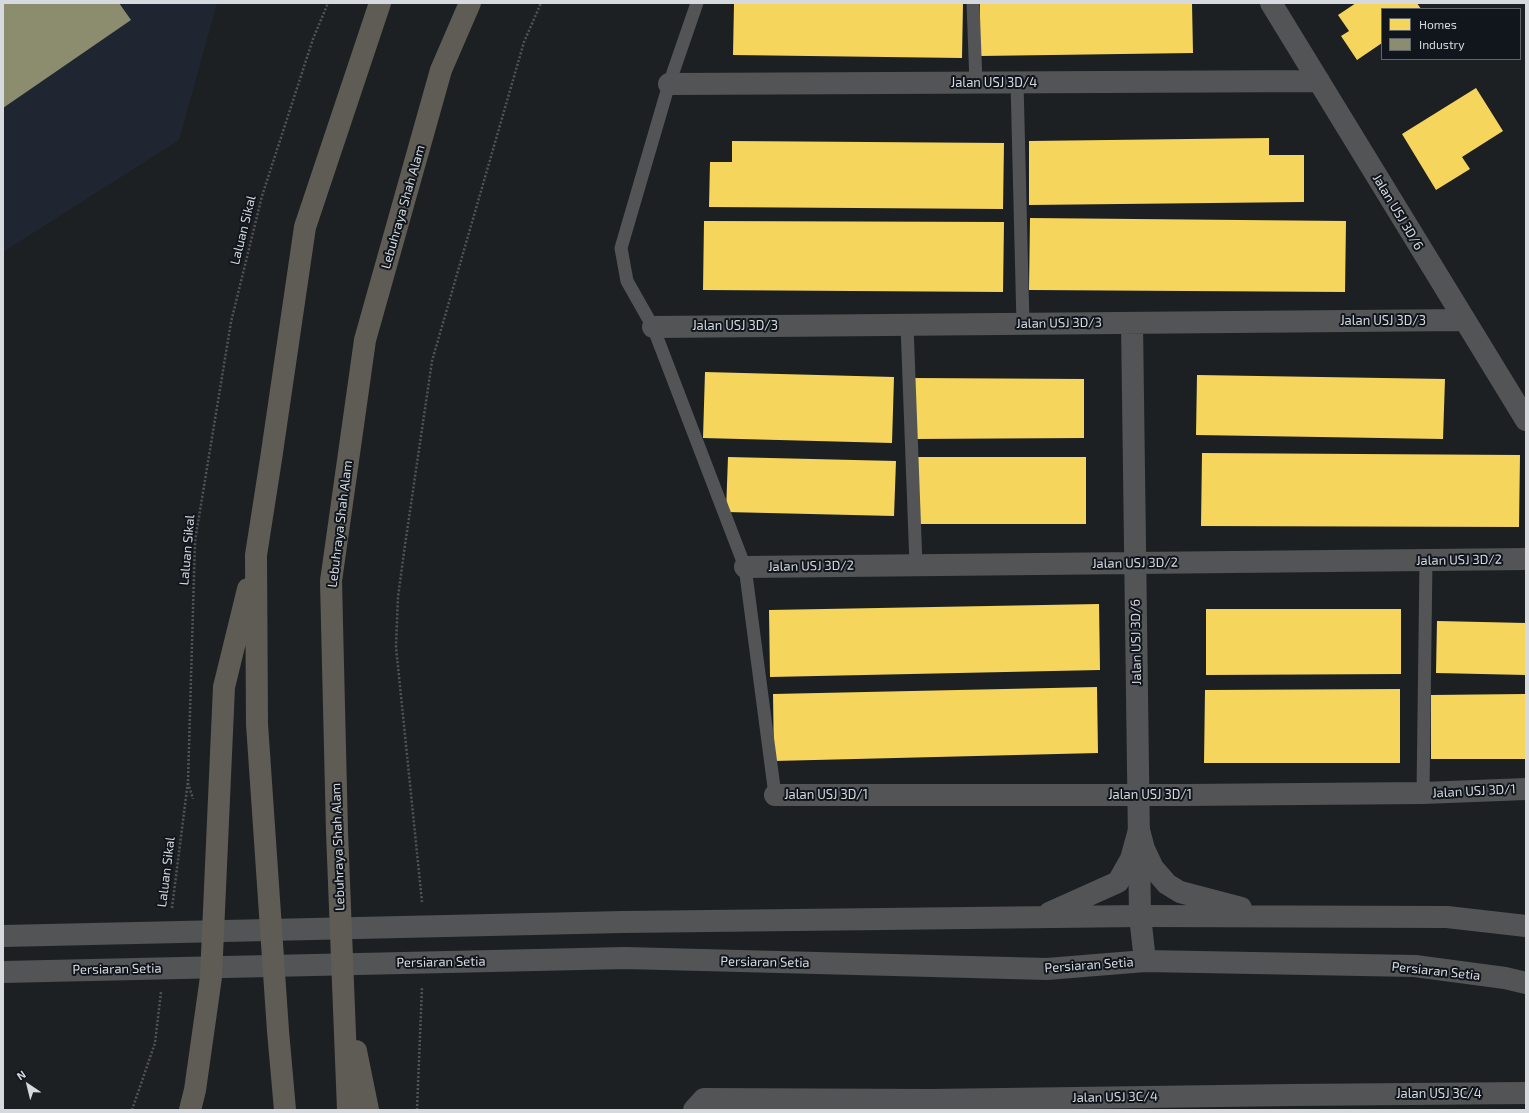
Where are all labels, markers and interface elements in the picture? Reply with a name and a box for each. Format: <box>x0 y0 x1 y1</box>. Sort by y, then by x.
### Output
legend <box>1381 8 1521 60</box>
text: Homes <box>1419 17 1457 31</box>
text: Industry <box>1419 37 1465 51</box>
street label: Jalan USJ 3D/4 <box>951 75 1037 91</box>
street label: Lebuhraya Shah Alam <box>378 143 428 271</box>
street label: Jalan USJ 3D/6 <box>1369 171 1427 253</box>
street label: Laluan Sikal <box>227 194 259 266</box>
street label: Jalan USJ 3D/3 <box>1340 313 1426 329</box>
street label: Jalan USJ 3D/3 <box>1016 314 1102 332</box>
street label: Jalan USJ 3D/3 <box>692 318 778 334</box>
street label: Lebuhraya Shah Alam <box>324 459 356 589</box>
street label: Laluan Sikal <box>176 514 198 586</box>
street label: Jalan USJ 3D/2 <box>1416 551 1502 569</box>
street label: Jalan USJ 3D/2 <box>1092 554 1178 572</box>
street label: Jalan USJ 3D/2 <box>768 557 854 575</box>
street label: Jalan USJ 3D/6 <box>1127 599 1145 685</box>
street label: Jalan USJ 3D/1 <box>1432 781 1516 801</box>
street label: Lebuhraya Shah Alam <box>328 783 348 911</box>
street label: Jalan USJ 3D/1 <box>784 787 868 803</box>
street label: Jalan USJ 3D/1 <box>1108 787 1192 803</box>
street label: Laluan Sikal <box>154 836 178 908</box>
street label: Persiaran Setia <box>396 953 486 971</box>
street label: Persiaran Setia <box>720 953 810 971</box>
street label: Persiaran Setia <box>1044 954 1134 976</box>
street label: Persiaran Setia <box>1391 959 1481 983</box>
street label: Persiaran Setia <box>72 960 162 978</box>
north arrow <box>8 1065 48 1105</box>
text: N <box>14 1067 28 1082</box>
street label: Jalan USJ 3C/4 <box>1396 1086 1482 1102</box>
street label: Jalan USJ 3C/4 <box>1072 1088 1158 1106</box>

